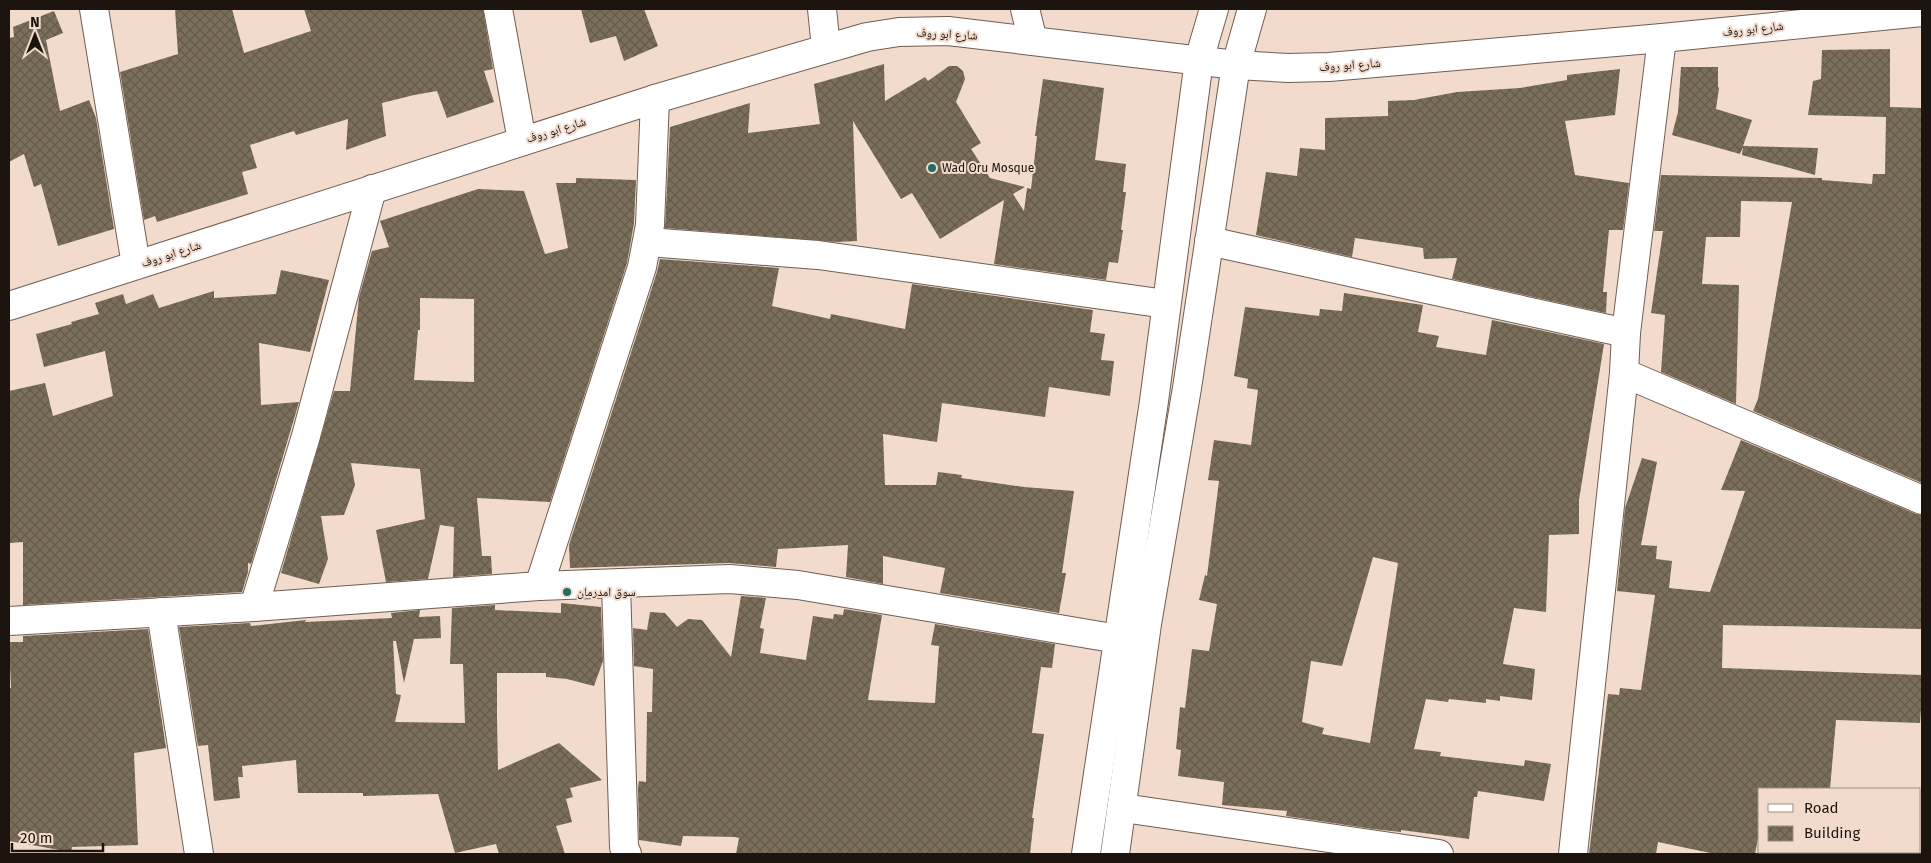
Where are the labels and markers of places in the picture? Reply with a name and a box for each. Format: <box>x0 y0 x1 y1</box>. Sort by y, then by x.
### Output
place label: Wad Oru Mosque <box>942 161 1034 175</box>
marker: Wad Oru Mosque <box>926 162 938 174</box>
place label: سوق امدرمان <box>577 585 636 599</box>
marker: سوق امدرمان <box>561 586 573 598</box>

